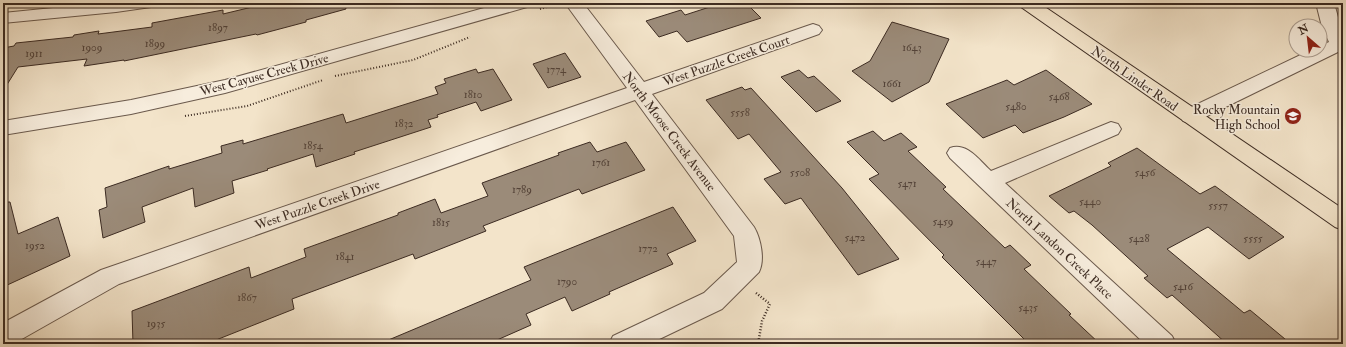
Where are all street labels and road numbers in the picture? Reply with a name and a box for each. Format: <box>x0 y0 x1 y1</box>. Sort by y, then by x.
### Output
street label: West Puzzle Creek Court <box>660 32 792 90</box>
street label: North Linder Road <box>1088 43 1181 115</box>
street label: West Cayuse Creek Drive <box>197 50 331 101</box>
street label: North Moose Creek Avenue <box>619 69 720 195</box>
street label: West Puzzle Creek Drive <box>252 176 382 234</box>
street label: North Landon Creek Place <box>1002 195 1117 303</box>

